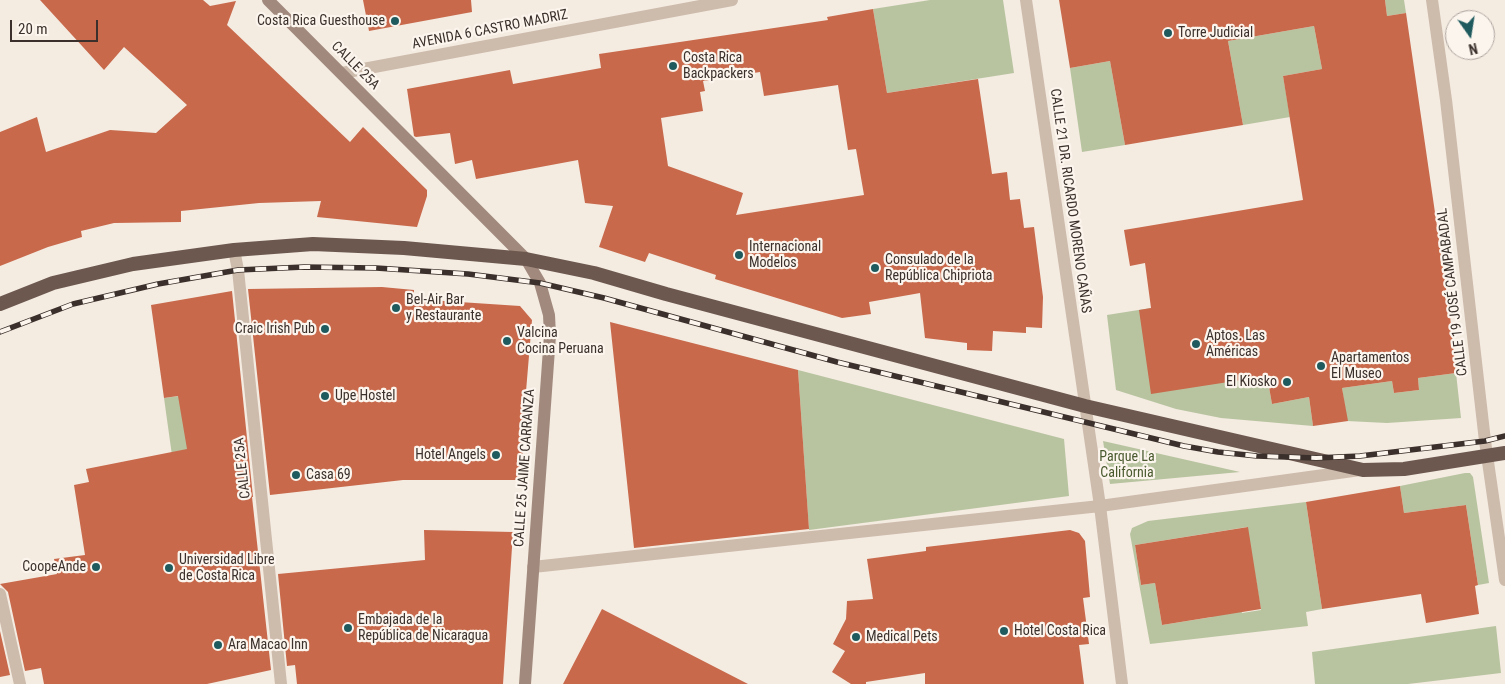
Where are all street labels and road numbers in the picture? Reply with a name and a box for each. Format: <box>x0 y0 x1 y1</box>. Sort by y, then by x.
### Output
street label: AVENIDA 6 CASTRO MADRIZ <box>411 7 569 53</box>
street label: CALLE 25A <box>327 38 383 94</box>
street label: CALLE 21 DR. RICARDO MORENO CAÑAS <box>1046 88 1094 314</box>
street label: CALLE 19 JOSÉ CAMPABADAL <box>1434 207 1472 377</box>
street label: CALLE 25 JAIME CARRANZA <box>511 388 539 548</box>
street label: CALLE 25A <box>231 437 255 499</box>

